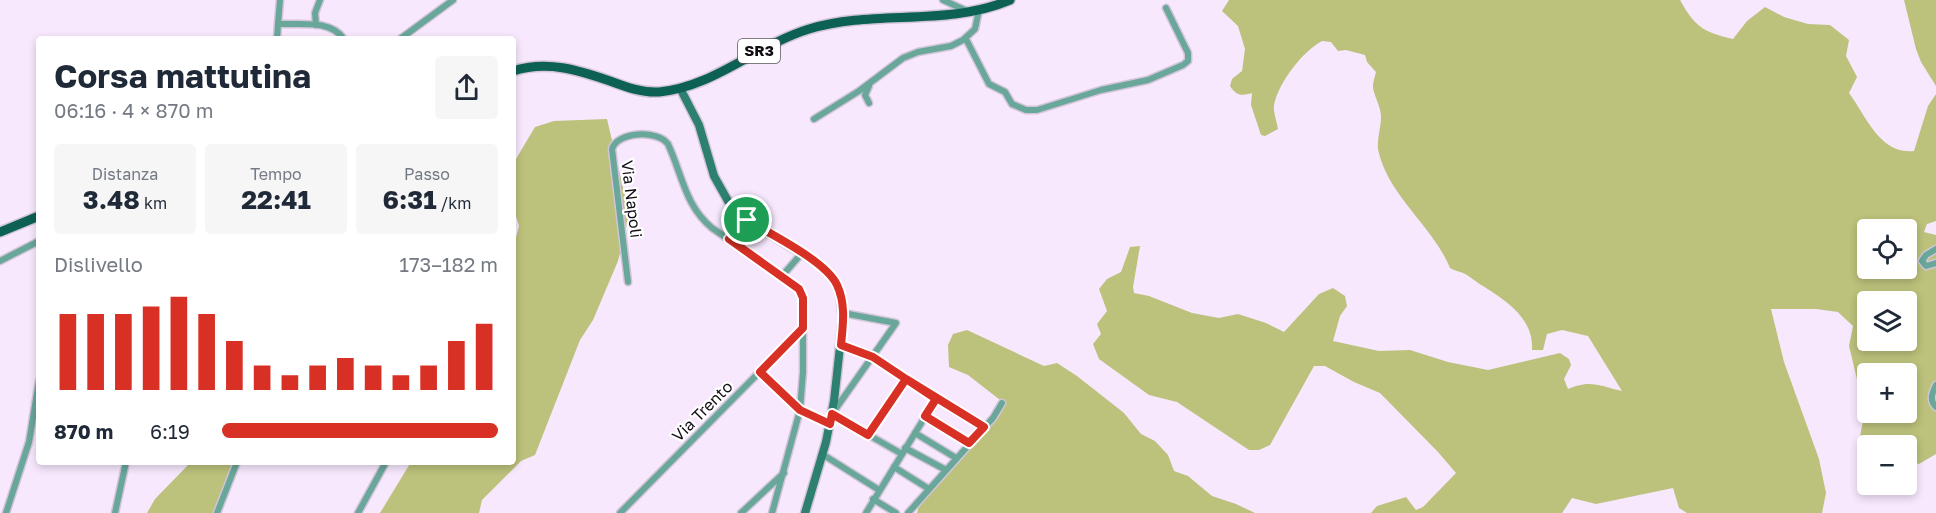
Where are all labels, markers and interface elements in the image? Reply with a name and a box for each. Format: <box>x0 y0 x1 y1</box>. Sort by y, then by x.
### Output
road number: SR3 <box>738 39 780 63</box>
text: Corsa mattutina <box>54 56 311 95</box>
button: share <box>435 56 498 119</box>
text: 06:16 · 4 × 870 m <box>54 98 213 122</box>
street label: Via Napoli <box>617 159 647 239</box>
text: Distanza <box>92 164 158 184</box>
text: Tempo <box>250 164 302 184</box>
text: Passo <box>404 164 450 184</box>
text: 3.48 <box>83 184 140 215</box>
text: 22:41 <box>241 184 311 215</box>
text: 6:31 <box>383 184 437 215</box>
text: km <box>140 193 167 213</box>
text: /km <box>437 193 471 213</box>
pin <box>721 194 772 245</box>
icon: arrive <box>730 203 763 236</box>
map controls <box>1857 219 1917 495</box>
button: locate <box>1857 219 1917 279</box>
text: Dislivello <box>54 252 143 276</box>
text: 173–182 m <box>399 252 498 276</box>
button: layers <box>1857 291 1917 351</box>
button: + <box>1857 363 1917 423</box>
street label: Via Trento <box>668 377 736 445</box>
text: 870 m <box>54 419 113 443</box>
text: 6:19 <box>150 419 190 443</box>
button: − <box>1857 435 1917 495</box>

